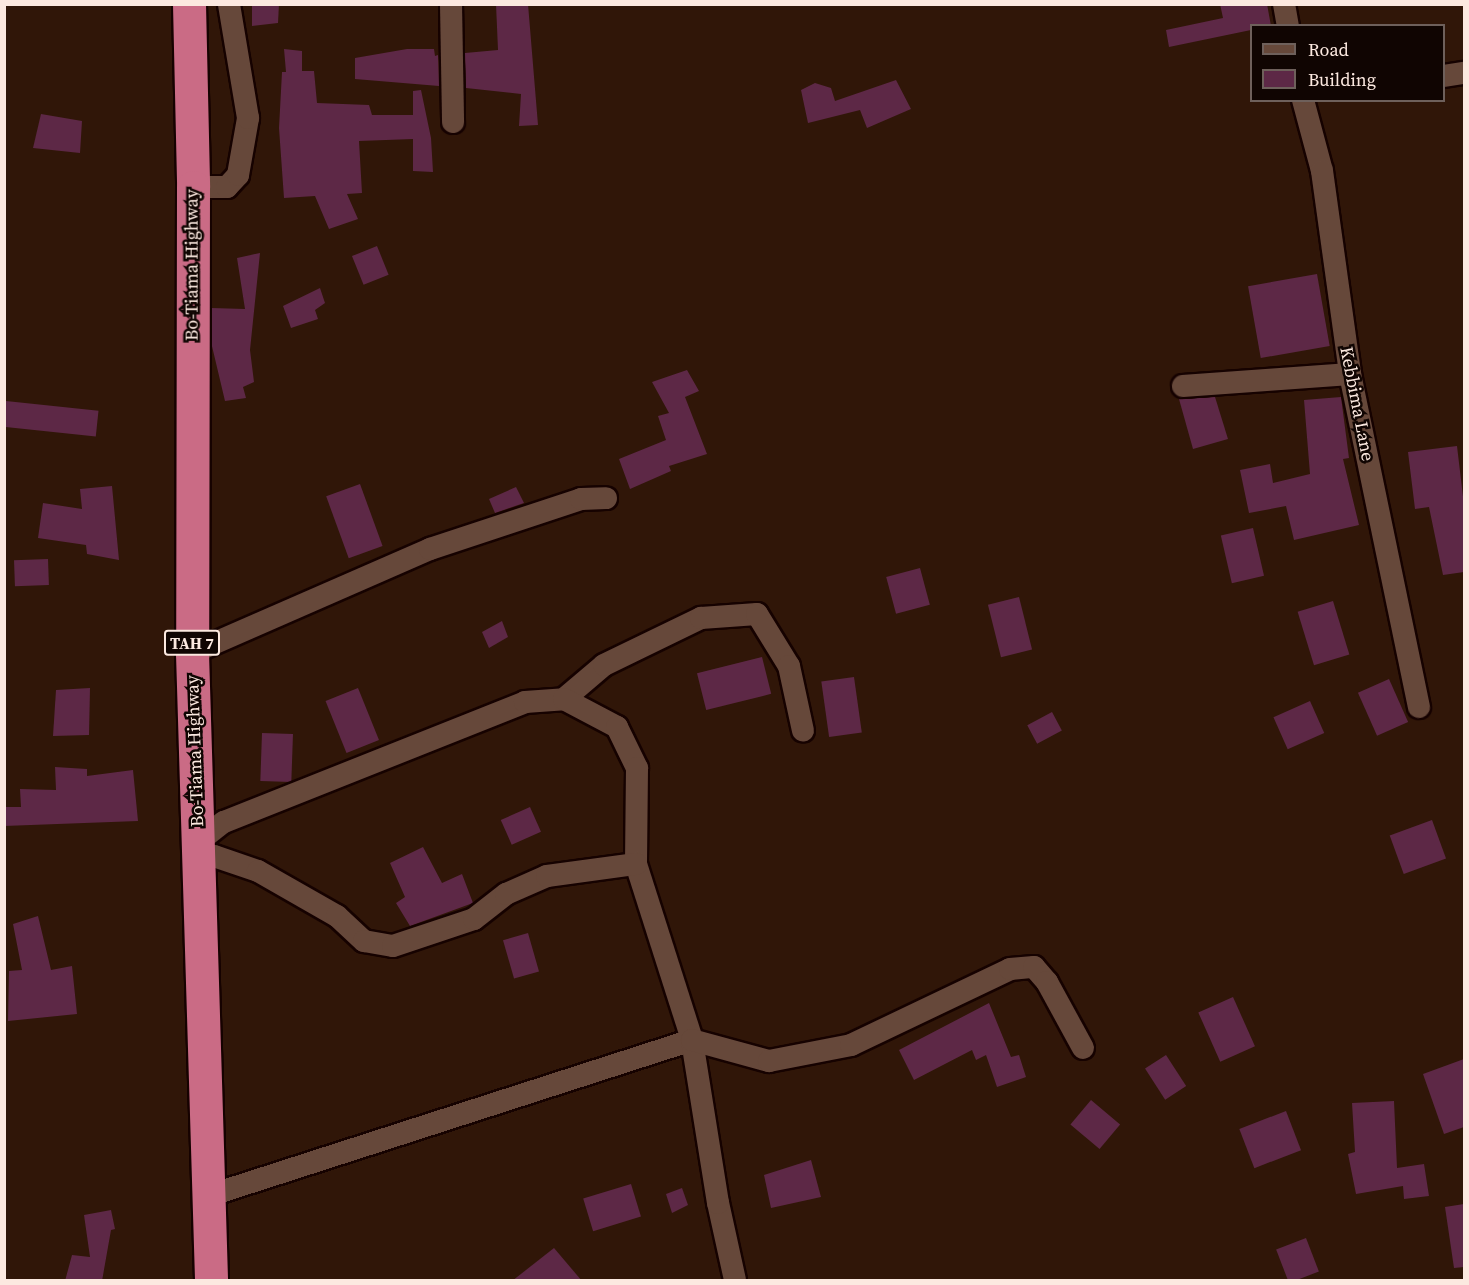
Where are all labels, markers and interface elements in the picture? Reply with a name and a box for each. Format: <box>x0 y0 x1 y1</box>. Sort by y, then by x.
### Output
legend <box>1250 24 1445 102</box>
text: Road <box>1308 37 1349 62</box>
text: Building <box>1308 67 1376 92</box>
street label: Bo-Tiama Highway <box>181 189 203 341</box>
street label: Kebbima Lane <box>1335 345 1379 463</box>
road number: TAH 7 <box>164 630 220 656</box>
street label: Bo-Tiama Highway <box>182 675 208 827</box>

